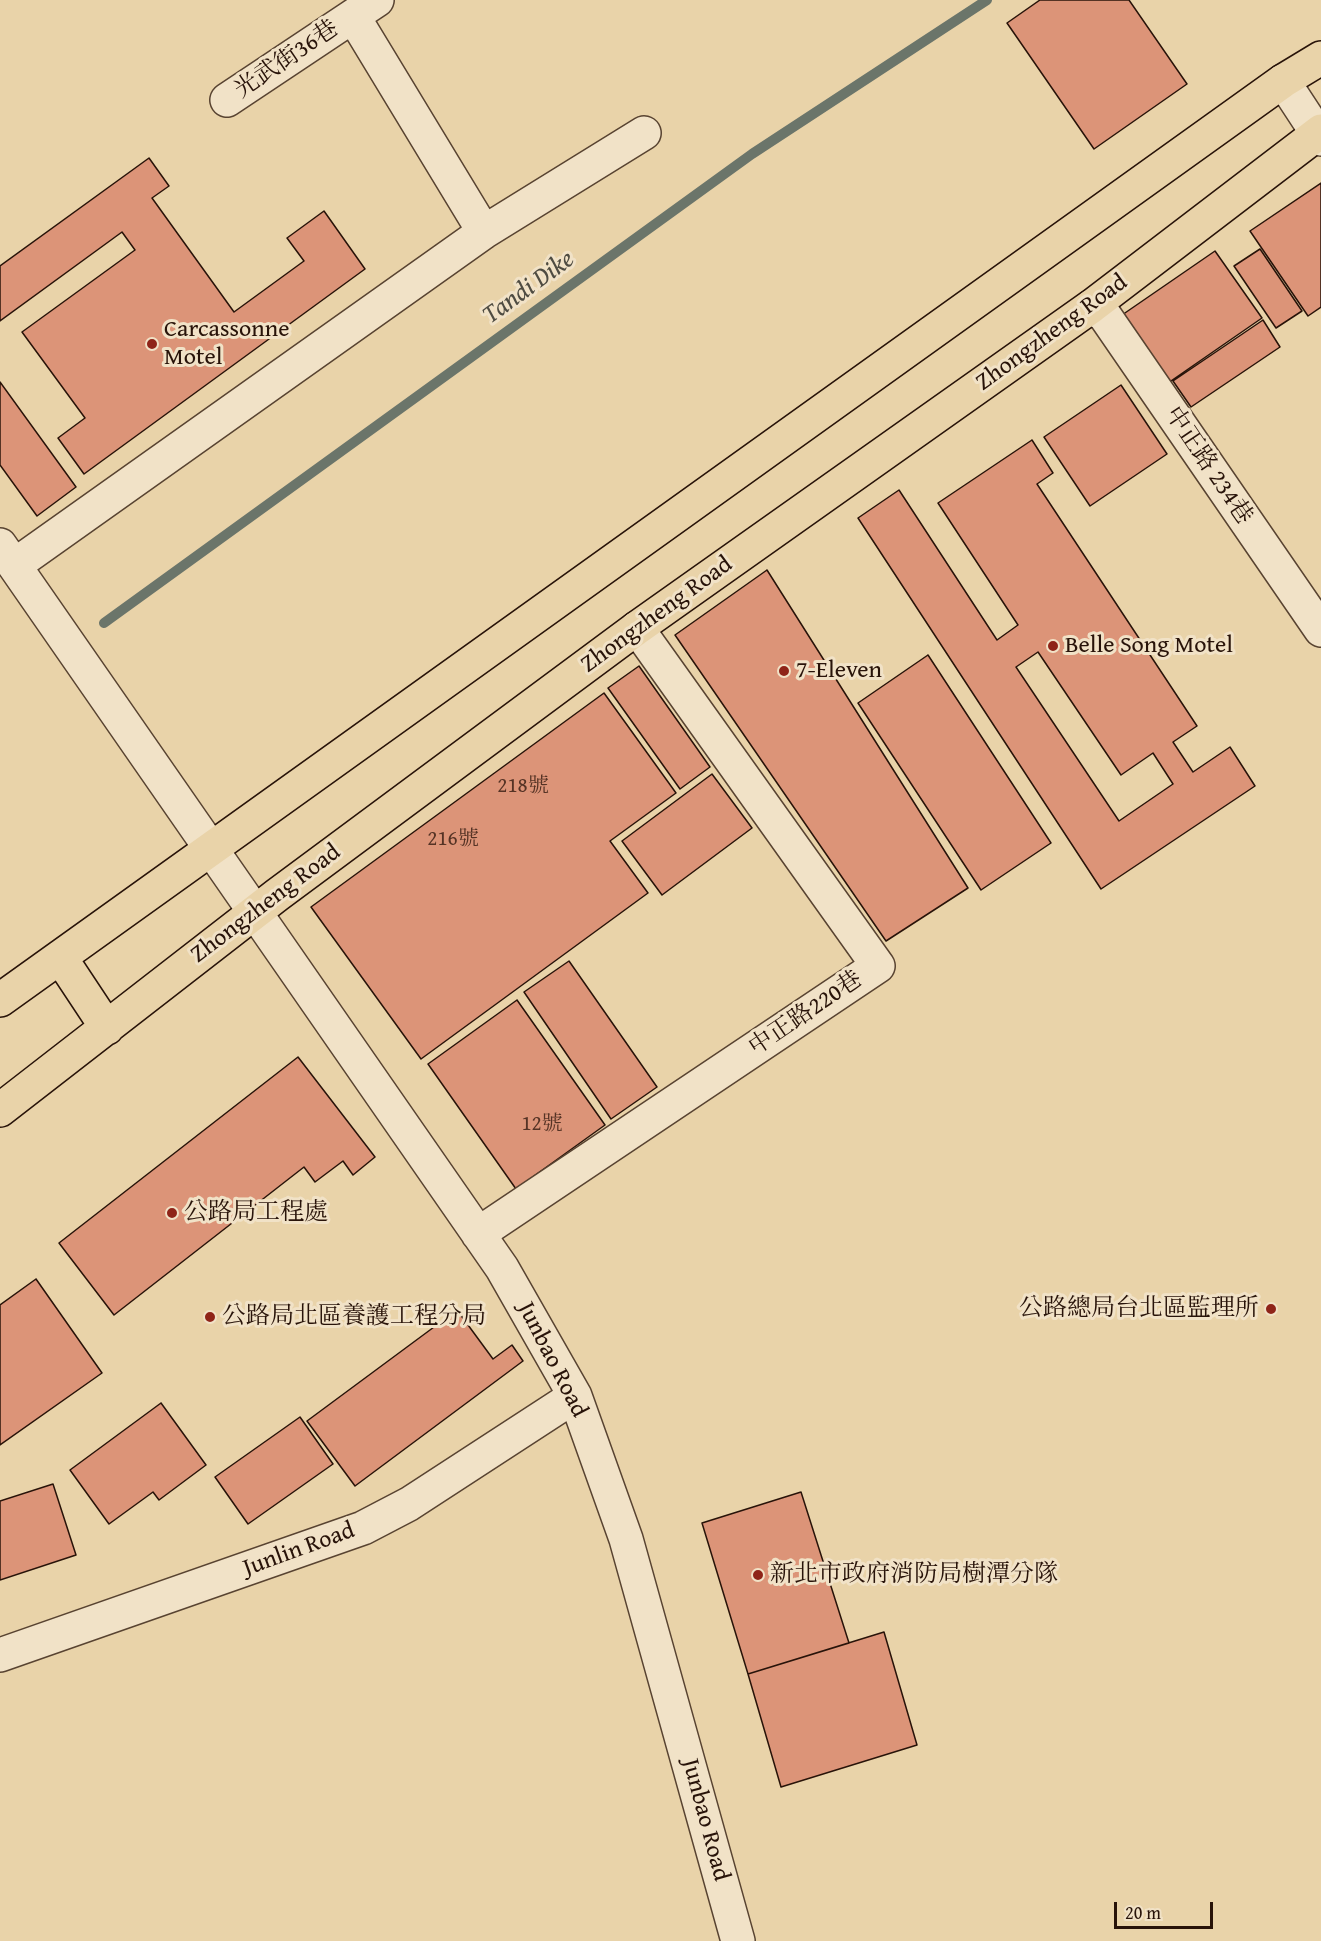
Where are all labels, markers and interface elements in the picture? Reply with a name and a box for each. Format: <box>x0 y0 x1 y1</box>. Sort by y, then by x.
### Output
street label: 光武街36巷 <box>230 15 344 105</box>
water label: Tandi Dike <box>477 244 581 332</box>
street label: Zhongzheng Road <box>971 268 1133 398</box>
place label: Carcassonne Motel <box>164 316 289 372</box>
marker: Carcassonne Motel <box>145 337 159 351</box>
street label: 中正路 234巷 <box>1158 402 1258 530</box>
street label: Zhongzheng Road <box>576 550 738 680</box>
place label: Belle Song Motel <box>1065 632 1233 660</box>
marker: Belle Song Motel <box>1046 639 1060 653</box>
place label: 7-Eleven <box>796 657 882 685</box>
marker: 7-Eleven <box>777 664 791 678</box>
house number: 218號 <box>497 774 549 800</box>
house number: 216號 <box>427 827 479 853</box>
street label: Zhongzheng Road <box>185 838 347 970</box>
street label: 中正路220巷 <box>744 966 868 1062</box>
house number: 12號 <box>521 1112 563 1138</box>
place label: 公路局工程處 <box>184 1199 328 1227</box>
marker: 公路局工程處 <box>165 1206 179 1220</box>
place label: 公路總局台北區監理所 <box>1019 1295 1259 1323</box>
street label: Junbao Road <box>511 1298 593 1422</box>
marker: 公路總局台北區監理所 <box>1264 1302 1278 1316</box>
place label: 公路局北區養護工程分局 <box>222 1303 486 1331</box>
marker: 公路局北區養護工程分局 <box>203 1310 217 1324</box>
street label: Junlin Road <box>239 1517 359 1583</box>
place label: 新北市政府消防局樹潭分隊 <box>770 1561 1058 1589</box>
marker: 新北市政府消防局樹潭分隊 <box>751 1568 765 1582</box>
street label: Junbao Road <box>675 1756 735 1884</box>
scale bar <box>1117 1890 1216 1928</box>
text: 20 m <box>1125 1899 1161 1926</box>

